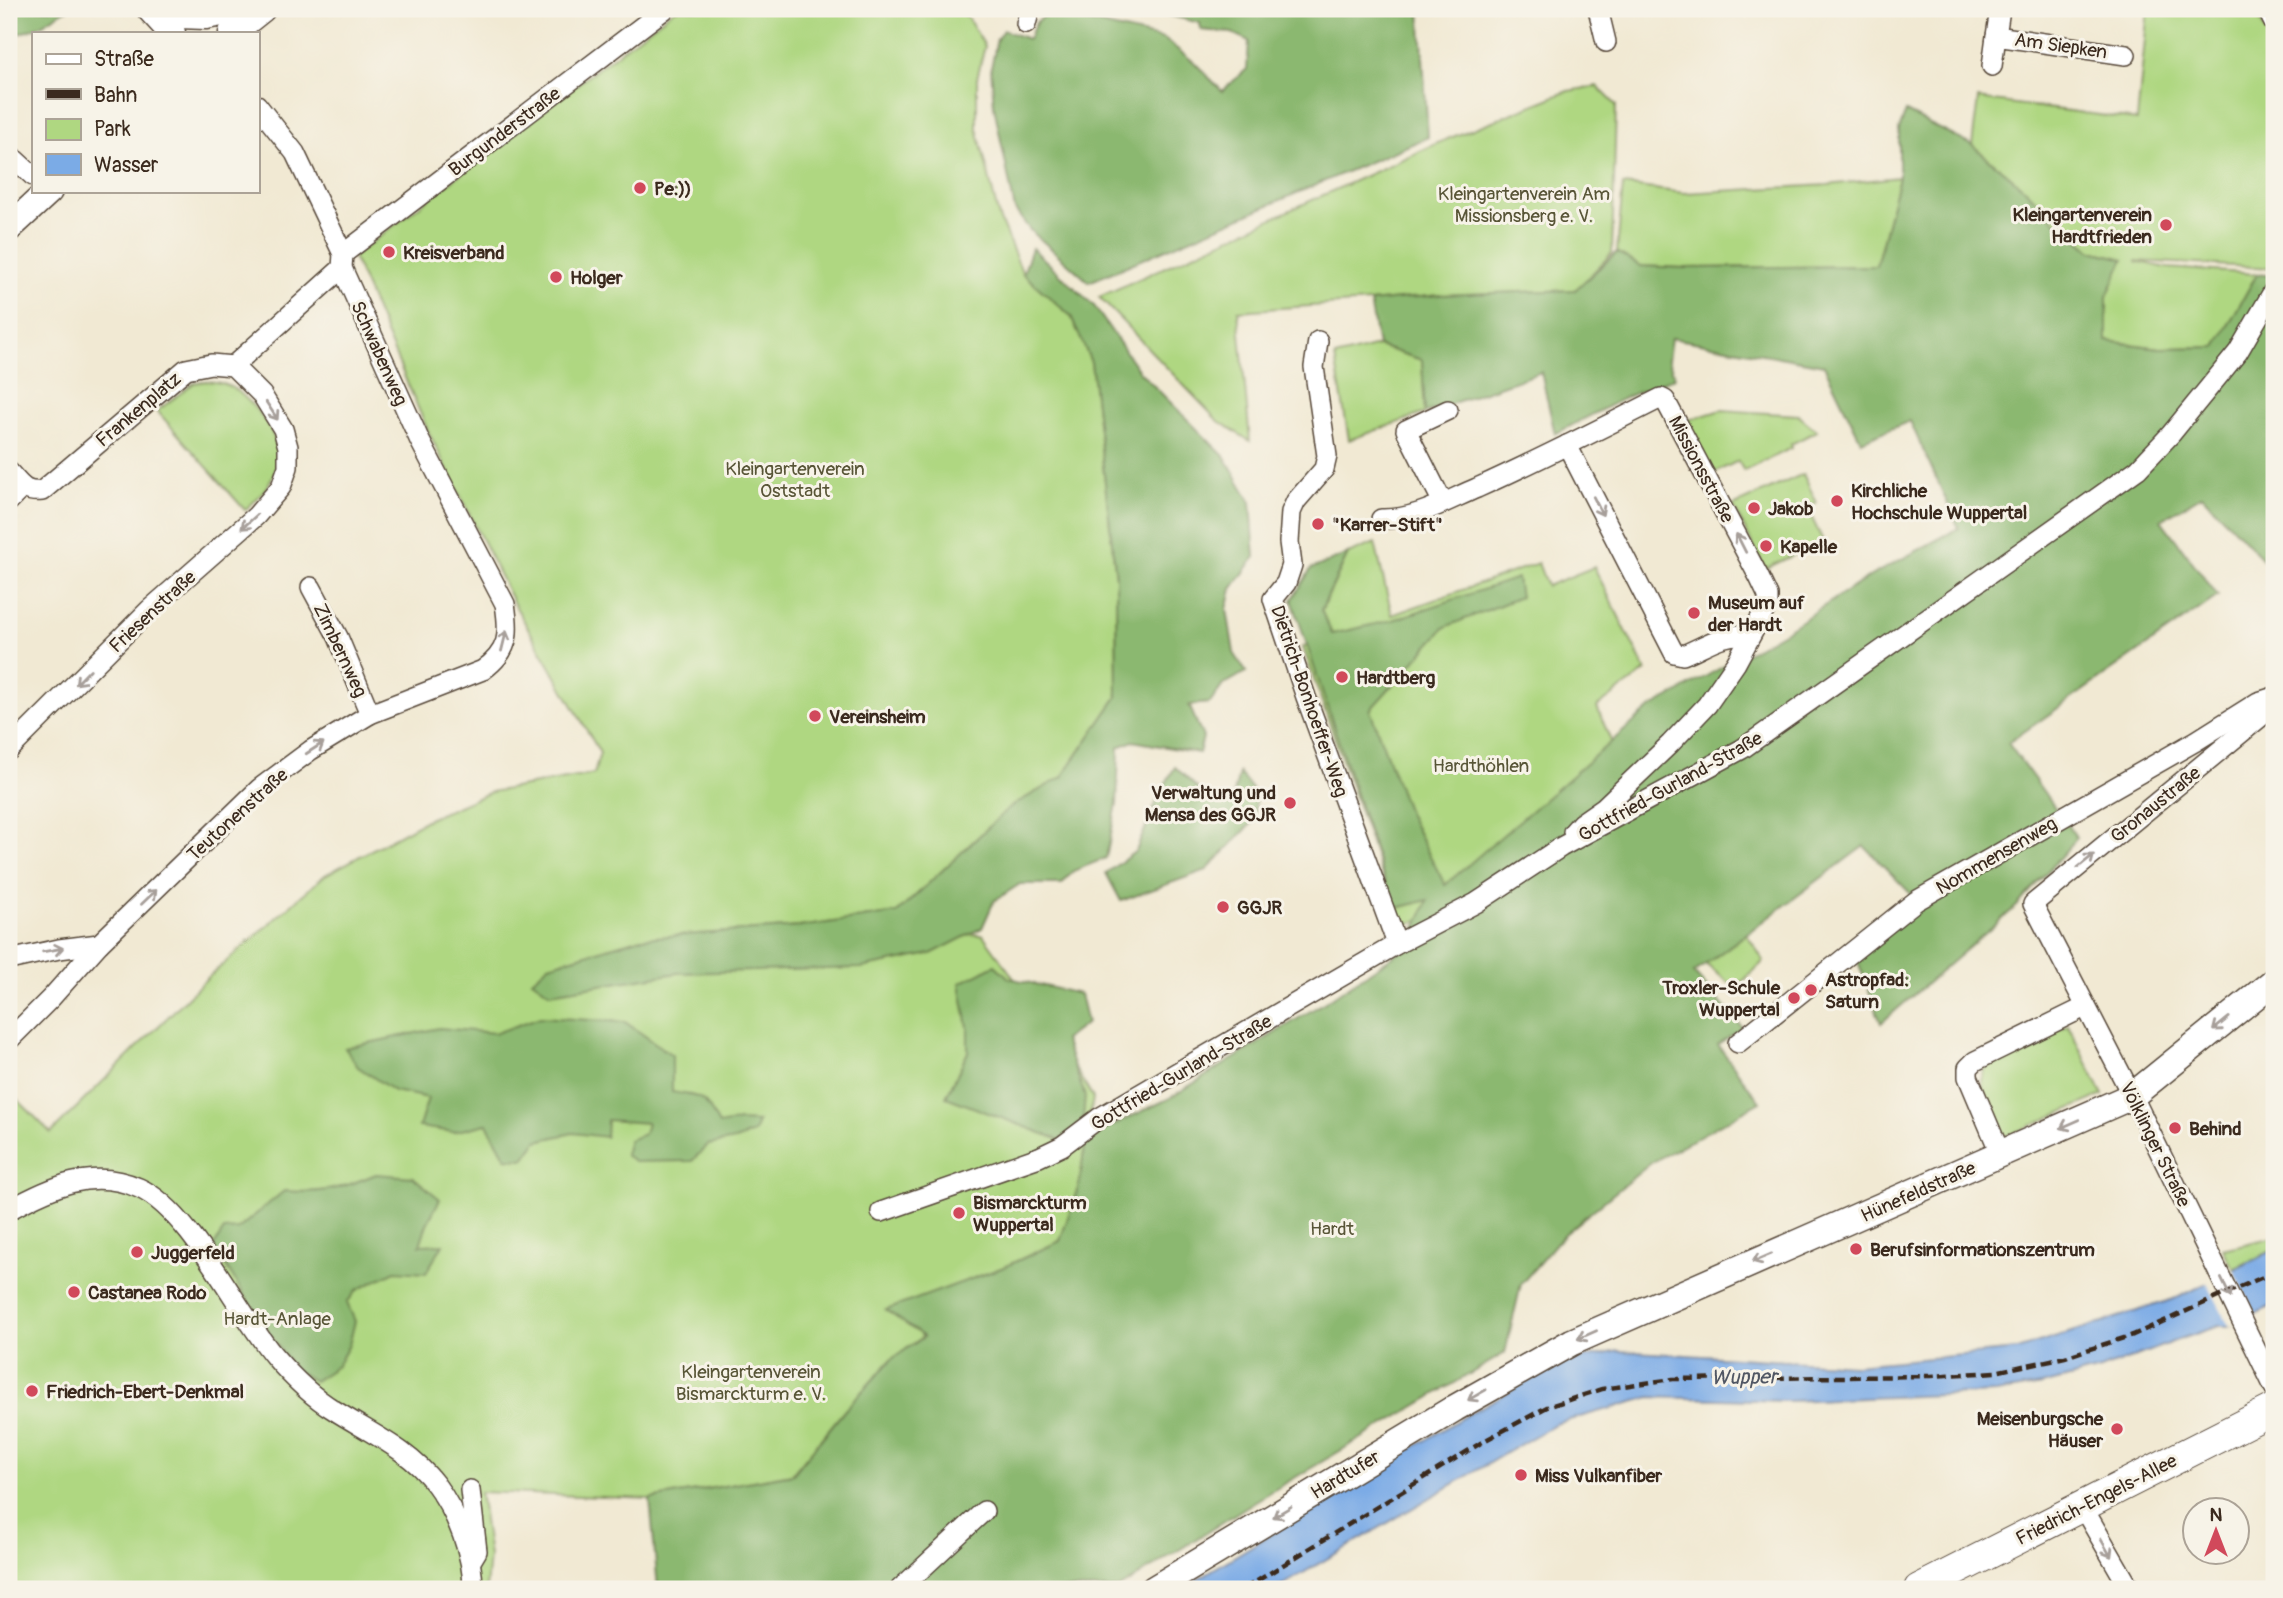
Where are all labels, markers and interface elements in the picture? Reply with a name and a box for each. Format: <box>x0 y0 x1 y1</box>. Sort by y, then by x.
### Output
street label: Am Siepken <box>2013 28 2109 64</box>
legend <box>32 32 259 192</box>
text: Straße <box>94 46 154 73</box>
street label: Burgunderstraße <box>444 81 566 182</box>
text: Bahn <box>94 82 137 109</box>
text: Park <box>94 116 131 143</box>
text: Wasser <box>94 152 159 179</box>
place label: Pe:)) <box>654 177 692 201</box>
marker: Pe:)) <box>632 180 648 196</box>
park label: Kleingartenverein Am Missionsberg e. V. <box>1438 182 1610 228</box>
place label: Kleingartenverein Hardtfrieden <box>2013 203 2152 249</box>
marker: Kleingartenverein Hardtfrieden <box>2158 217 2174 233</box>
place label: Kreisverband <box>403 241 504 265</box>
marker: Kreisverband <box>381 244 397 260</box>
place label: Holger <box>570 266 623 290</box>
marker: Holger <box>548 269 564 285</box>
street label: Schwabenweg <box>345 297 413 410</box>
street label: Frankenplatz <box>91 367 186 452</box>
one-way arrow <box>266 400 280 420</box>
street label: Missionsstraße <box>1663 412 1740 528</box>
park label: Kleingartenverein Oststadt <box>725 457 865 503</box>
place label: Kirchliche Hochschule Wuppertal <box>1851 479 2027 525</box>
marker: Kirchliche Hochschule Wuppertal <box>1829 493 1845 509</box>
one-way arrow <box>1592 495 1606 516</box>
place label: Jakob <box>1768 497 1813 521</box>
marker: Jakob <box>1746 500 1762 516</box>
place label: "Karrer-Stift" <box>1332 513 1443 537</box>
one-way arrow <box>240 514 258 530</box>
marker: "Karrer-Stift" <box>1310 516 1326 532</box>
one-way arrow <box>1733 533 1747 553</box>
place label: Kapelle <box>1780 535 1838 559</box>
marker: Kapelle <box>1758 538 1774 554</box>
street label: Friesenstraße <box>104 565 202 658</box>
place label: Museum auf der Hardt <box>1708 591 1805 637</box>
street label: Zimbernweg <box>308 600 372 701</box>
street label: Dietrich-Bonhoeffer-Weg <box>1265 602 1353 800</box>
marker: Museum auf der Hardt <box>1686 605 1702 621</box>
one-way arrow <box>498 631 511 653</box>
place label: Hardtberg <box>1356 666 1436 690</box>
one-way arrow <box>75 668 92 685</box>
marker: Hardtberg <box>1334 669 1350 685</box>
place label: Vereinsheim <box>829 705 926 729</box>
marker: Vereinsheim <box>807 708 823 724</box>
street label: Gottfried-Gurland-Straße <box>1574 726 1767 847</box>
one-way arrow <box>305 740 324 755</box>
park label: Hardthöhlen <box>1433 754 1529 778</box>
street label: Gronaustraße <box>2106 761 2206 848</box>
street label: Teutonenstraße <box>182 763 294 866</box>
place label: Verwaltung und Mensa des GGJR <box>1145 781 1276 827</box>
marker: Verwaltung und Mensa des GGJR <box>1282 795 1298 811</box>
street label: Nommensenweg <box>1932 812 2061 900</box>
one-way arrow <box>2077 853 2095 869</box>
one-way arrow <box>140 889 157 906</box>
place label: GGJR <box>1237 896 1282 920</box>
marker: GGJR <box>1215 899 1231 915</box>
one-way arrow <box>41 943 64 957</box>
place label: Astropfad: Saturn <box>1825 968 1909 1014</box>
place label: Troxler-Schule Wuppertal <box>1661 976 1781 1022</box>
marker: Astropfad: Saturn <box>1803 982 1819 998</box>
marker: Troxler-Schule Wuppertal <box>1786 990 1802 1006</box>
street label: Gottfried-Gurland-Straße <box>1087 1009 1277 1136</box>
one-way arrow <box>2213 1016 2231 1031</box>
street label: Völklinger Straße <box>2114 1078 2196 1212</box>
place label: Behind <box>2189 1117 2241 1141</box>
one-way arrow <box>2060 1118 2081 1131</box>
marker: Behind <box>2167 1120 2183 1136</box>
street label: Hünefeldstraße <box>1857 1156 1980 1228</box>
place label: Bismarckturm Wuppertal <box>973 1191 1087 1237</box>
marker: Bismarckturm Wuppertal <box>951 1205 967 1221</box>
park label: Hardt <box>1310 1217 1354 1241</box>
place label: Berufsinformationszentrum <box>1870 1238 2095 1262</box>
place label: Juggerfeld <box>151 1241 235 1265</box>
marker: Berufsinformationszentrum <box>1848 1241 1864 1257</box>
marker: Juggerfeld <box>129 1244 145 1260</box>
one-way arrow <box>1752 1253 1774 1266</box>
one-way arrow <box>2220 1277 2234 1298</box>
place label: Castanea Rodo <box>88 1281 207 1305</box>
marker: Castanea Rodo <box>66 1284 82 1300</box>
park label: Hardt-Anlage <box>223 1307 331 1331</box>
one-way arrow <box>1577 1329 1598 1342</box>
park label: Kleingartenverein Bismarckturm e. V. <box>676 1360 826 1406</box>
water label: Wupper <box>1711 1363 1780 1392</box>
place label: Friedrich-Ebert-Denkmal <box>46 1380 244 1404</box>
marker: Friedrich-Ebert-Denkmal <box>24 1383 40 1399</box>
one-way arrow <box>1467 1389 1488 1402</box>
place label: Meisenburgsche Häuser <box>1977 1407 2104 1453</box>
marker: Meisenburgsche Häuser <box>2109 1421 2125 1437</box>
street label: Hardtufer <box>1307 1445 1385 1505</box>
street label: Friedrich-Engels-Allee <box>2012 1449 2182 1551</box>
place label: Miss Vulkanfiber <box>1535 1464 1662 1488</box>
marker: Miss Vulkanfiber <box>1513 1467 1529 1483</box>
north arrow <box>2182 1496 2252 1566</box>
text: N <box>2210 1503 2223 1527</box>
one-way arrow <box>1272 1505 1292 1519</box>
one-way arrow <box>2099 1537 2113 1557</box>

